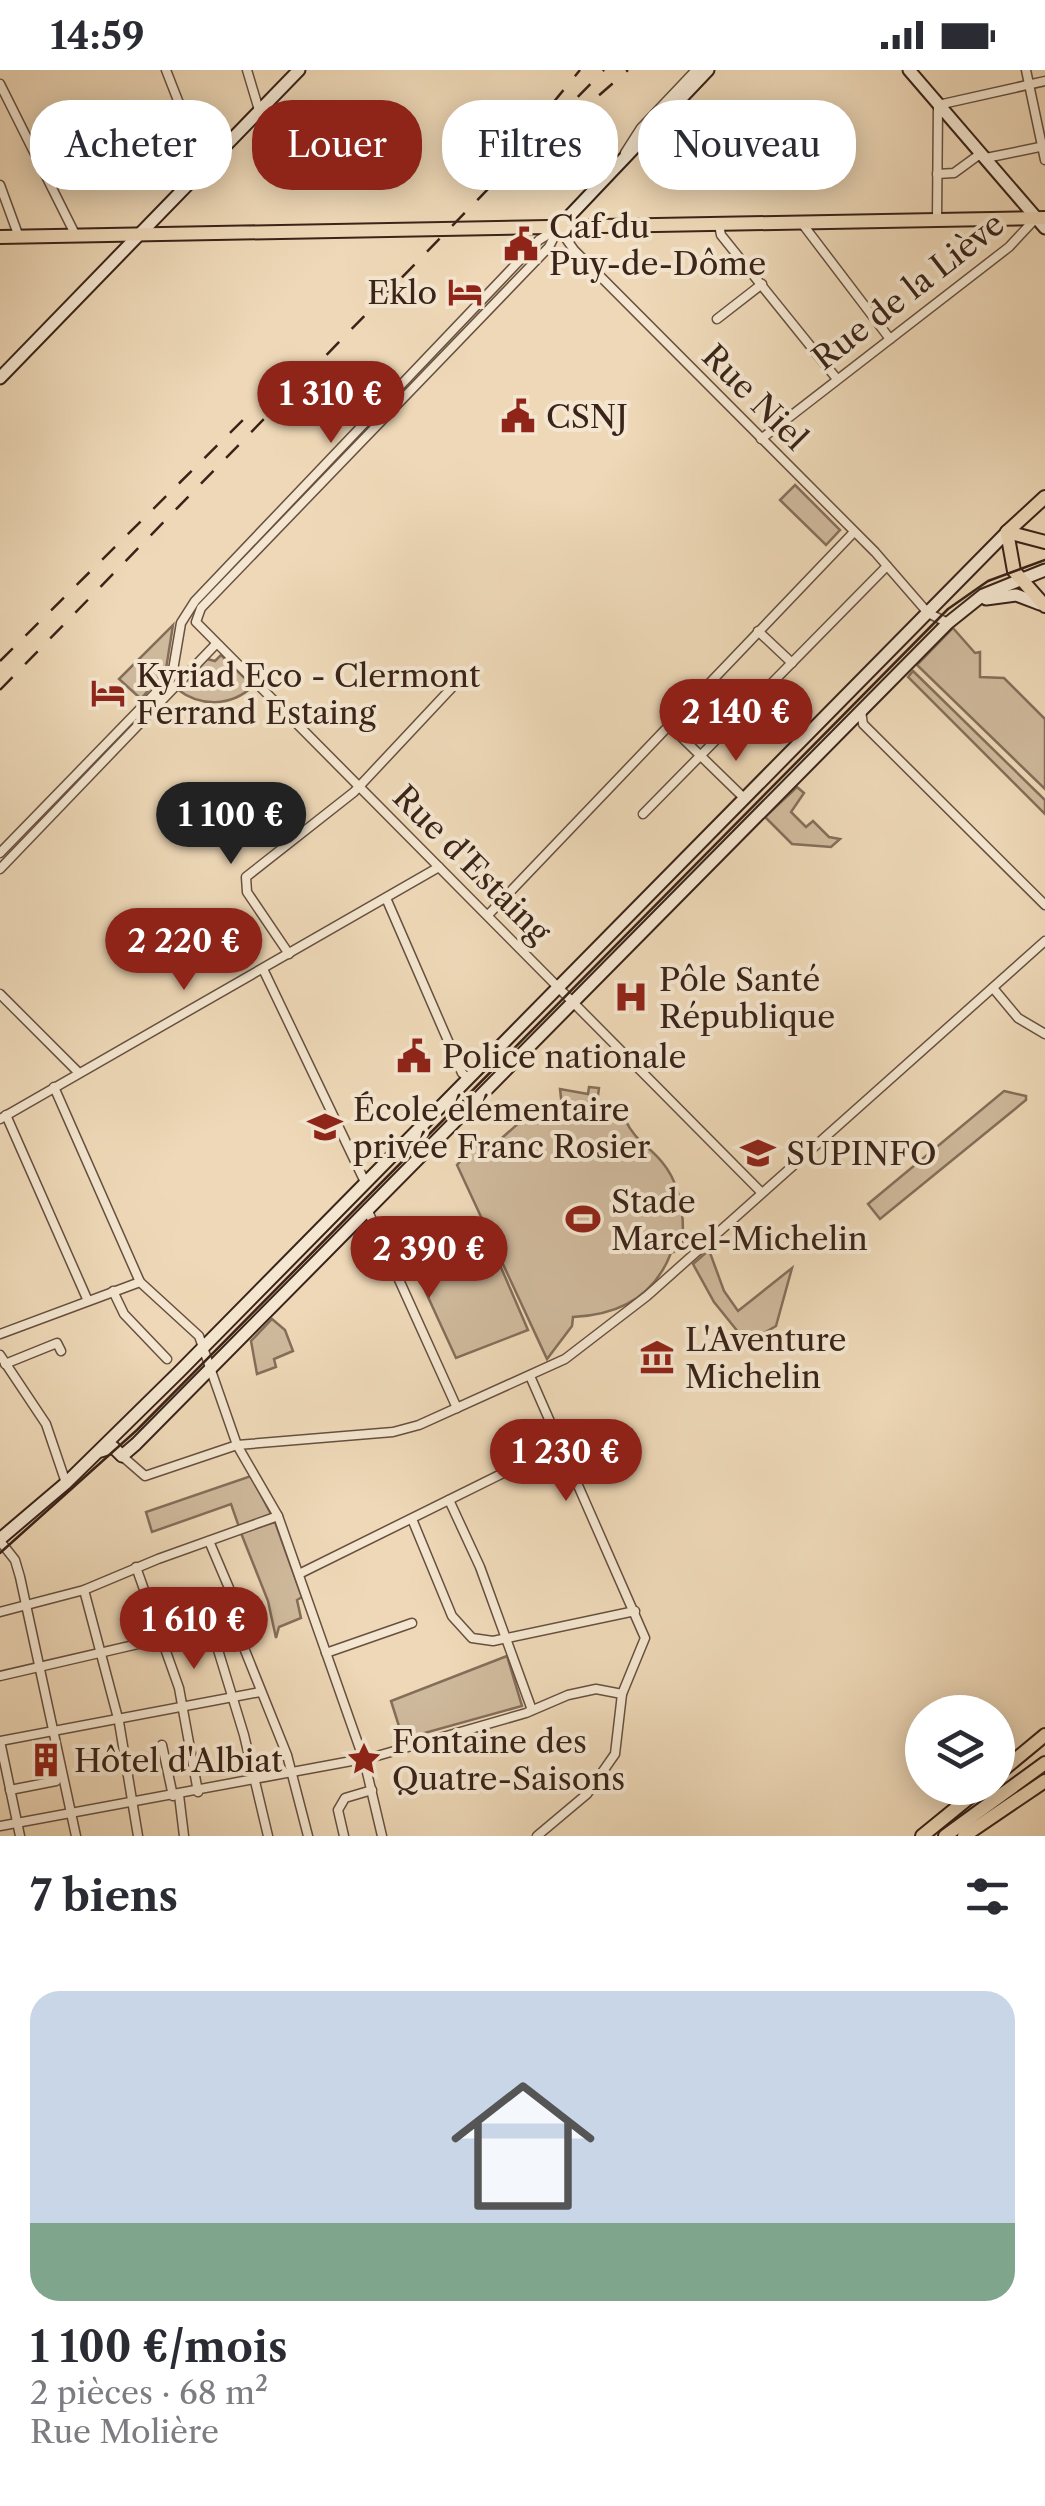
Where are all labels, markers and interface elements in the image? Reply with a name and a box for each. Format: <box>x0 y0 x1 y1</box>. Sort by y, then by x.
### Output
text: 14:59 <box>50 12 145 59</box>
chip: Acheter <box>30 100 232 190</box>
chip: Louer <box>252 100 422 190</box>
chip: Filtres <box>442 100 618 190</box>
chip: Nouveau <box>638 100 856 190</box>
street label: Rue de la Liève <box>804 204 1012 378</box>
place label: Caf du Puy-de-Dôme <box>549 207 766 283</box>
public building icon: Caf du Puy-de-Dôme <box>502 225 540 263</box>
place label: Eklo <box>367 273 437 312</box>
hotel icon: Eklo <box>446 273 484 311</box>
street label: Rue Niel <box>694 336 816 458</box>
pin: 1 310 € <box>239 361 423 446</box>
text: 1 310 € <box>279 374 383 413</box>
public building icon: CSNJ <box>499 397 537 435</box>
place label: CSNJ <box>546 397 628 436</box>
place label: Kyriad Eco - Clermont Ferrand Estaing <box>136 656 481 732</box>
hotel icon: Kyriad Eco - Clermont Ferrand Estaing <box>89 674 127 712</box>
pin: 2 140 € <box>644 679 828 764</box>
text: 2 140 € <box>681 692 791 731</box>
street label: Rue d'Estaing <box>385 777 560 952</box>
pin: 1 100 € <box>139 782 323 867</box>
text: 1 100 € <box>178 795 284 834</box>
pin: 2 220 € <box>92 908 276 993</box>
text: 2 220 € <box>127 921 241 960</box>
place label: Pôle Santé République <box>659 960 835 1036</box>
hospital icon: Pôle Santé République <box>612 978 650 1016</box>
public building icon: Police nationale <box>395 1037 433 1075</box>
place label: Police nationale <box>442 1037 686 1076</box>
place label: École élémentaire privée Franc Rosier <box>353 1090 651 1166</box>
school or university icon: École élémentaire privée Franc Rosier <box>306 1108 344 1146</box>
school or university icon: SUPINFO <box>739 1134 777 1172</box>
place label: SUPINFO <box>786 1134 937 1173</box>
place label: Stade Marcel-Michelin <box>611 1182 868 1258</box>
sports icon: Stade Marcel-Michelin <box>564 1200 602 1238</box>
pin: 2 390 € <box>337 1216 521 1301</box>
text: 2 390 € <box>373 1229 485 1268</box>
place label: L'Aventure Michelin <box>685 1320 847 1396</box>
museum icon: L'Aventure Michelin <box>638 1338 676 1376</box>
pin: 1 230 € <box>474 1419 658 1504</box>
text: 1 230 € <box>512 1432 620 1471</box>
pin: 1 610 € <box>102 1587 286 1672</box>
text: 1 610 € <box>142 1600 246 1639</box>
map controls <box>905 1695 1015 1805</box>
button: layers <box>905 1695 1015 1805</box>
place label: Fontaine des Quatre-Saisons <box>392 1722 625 1798</box>
place icon: Fontaine des Quatre-Saisons <box>345 1740 383 1778</box>
building icon: Hôtel d'Albiat <box>27 1741 65 1779</box>
place label: Hôtel d'Albiat <box>74 1741 283 1780</box>
icon: filters <box>960 1869 1015 1924</box>
text: 7 biens <box>30 1870 178 1922</box>
icon: home <box>433 2056 613 2236</box>
text: 1 100 €/mois <box>30 2321 287 2373</box>
text: 2 pièces · 68 m² <box>30 2373 268 2412</box>
text: Rue Molière <box>30 2412 219 2451</box>

